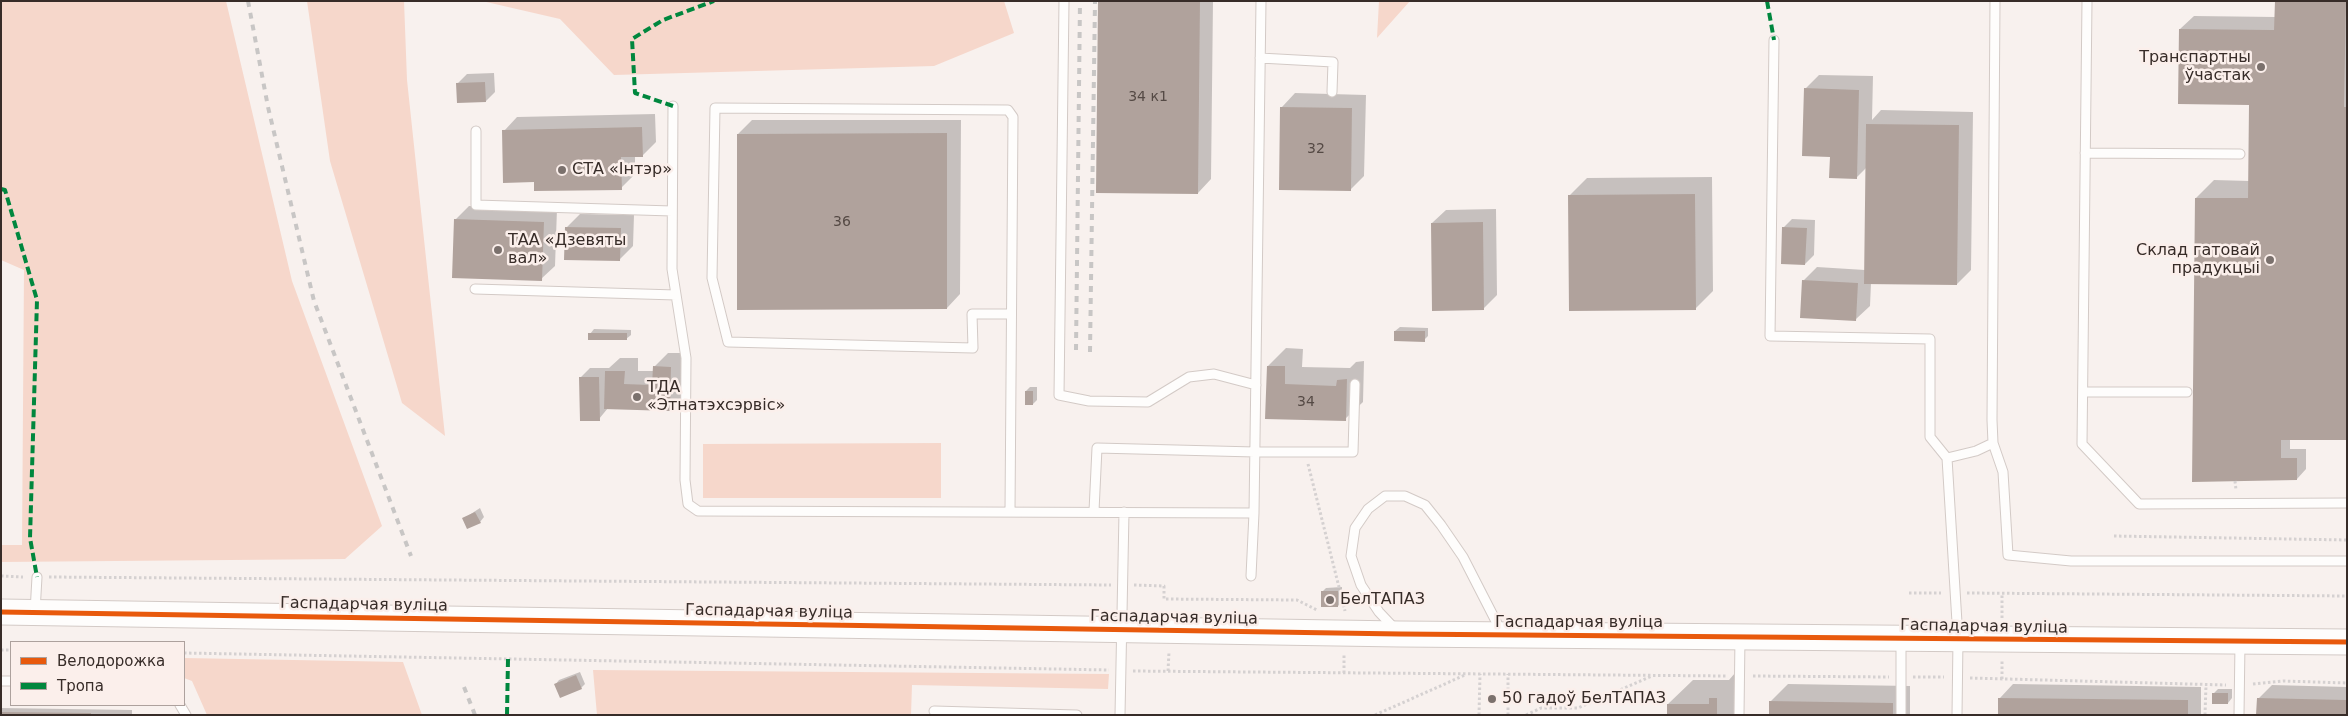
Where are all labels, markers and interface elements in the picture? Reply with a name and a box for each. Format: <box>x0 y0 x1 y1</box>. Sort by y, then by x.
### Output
place label: Транспартны ўчастак <box>2139 48 2251 86</box>
marker: Транспартны ўчастак <box>2255 61 2267 73</box>
house number: 34 к1 <box>1128 89 1168 105</box>
house number: 32 <box>1307 141 1325 157</box>
place label: СТА «Інтэр» <box>572 160 672 180</box>
marker: СТА «Інтэр» <box>556 164 568 176</box>
house number: 36 <box>833 214 851 230</box>
place label: ТАА «Дзевяты вал» <box>508 231 626 269</box>
place label: Склад гатовай прадукцыі <box>2136 241 2260 279</box>
marker: ТАА «Дзевяты вал» <box>492 244 504 256</box>
marker: Склад гатовай прадукцыі <box>2264 254 2276 266</box>
place label: ТДА «Этнатэхсэрвіс» <box>647 378 785 416</box>
marker: ТДА «Этнатэхсэрвіс» <box>631 391 643 403</box>
house number: 34 <box>1297 394 1315 410</box>
place label: БелТАПАЗ <box>1340 590 1425 610</box>
street label: Гаспадарчая вуліца <box>280 594 448 616</box>
marker: БелТАПАЗ <box>1324 594 1336 606</box>
street label: Гаспадарчая вуліца <box>685 601 853 623</box>
street label: Гаспадарчая вуліца <box>1090 607 1258 629</box>
street label: Гаспадарчая вуліца <box>1495 613 1663 633</box>
street label: Гаспадарчая вуліца <box>1900 616 2068 638</box>
legend <box>10 641 185 706</box>
text: Велодорожка <box>57 652 165 670</box>
text: Тропа <box>57 677 104 695</box>
place label: 50 гадоў БелТАПАЗ <box>1502 689 1666 709</box>
marker: 50 гадоў БелТАПАЗ <box>1486 693 1498 705</box>

